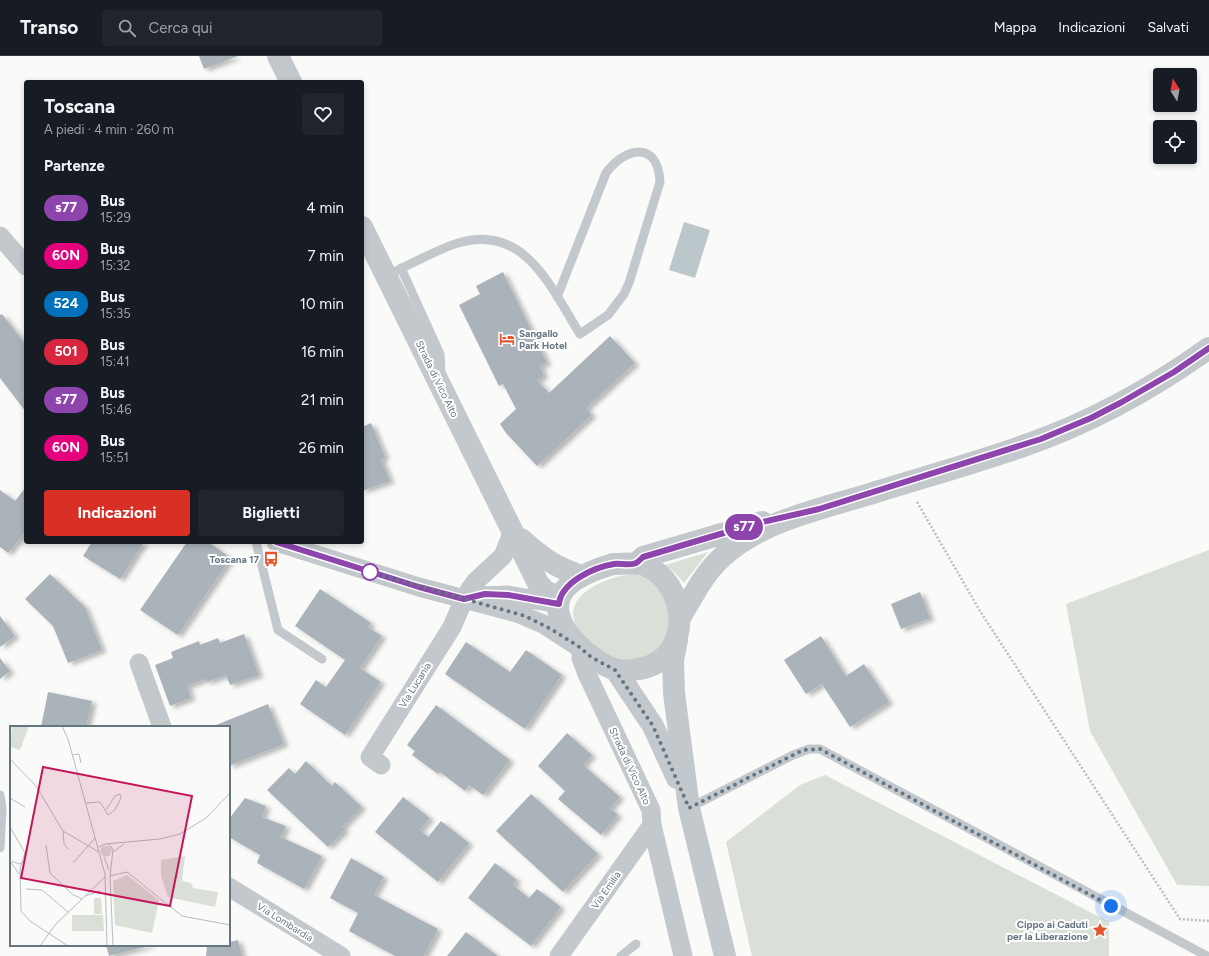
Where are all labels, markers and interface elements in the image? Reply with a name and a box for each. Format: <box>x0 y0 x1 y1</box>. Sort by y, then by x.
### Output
search box <box>102 10 382 46</box>
text: Transo <box>20 16 78 39</box>
icon: search <box>116 17 138 39</box>
text: Cerca qui <box>148 19 212 37</box>
text: Mappa <box>994 19 1036 36</box>
text: Indicazioni <box>1058 19 1125 36</box>
text: Salvati <box>1147 19 1189 36</box>
north arrow <box>1153 68 1197 112</box>
map controls <box>1153 68 1197 164</box>
button: heart <box>302 93 344 135</box>
text: Toscana <box>44 95 115 118</box>
button: locate <box>1153 120 1197 164</box>
text: A piedi · 4 min · 260 m <box>44 122 174 137</box>
text: Partenze <box>44 157 105 175</box>
text: Bus <box>100 192 125 210</box>
text: s77 <box>55 199 77 216</box>
text: 4 min <box>306 199 344 217</box>
text: 15:29 <box>100 210 131 225</box>
text: Bus <box>100 240 125 258</box>
text: 60N <box>52 247 80 264</box>
text: 7 min <box>308 247 344 265</box>
text: 15:32 <box>100 258 131 273</box>
text: Bus <box>100 288 125 306</box>
text: 524 <box>53 295 79 312</box>
text: 10 min <box>300 295 344 313</box>
text: 15:35 <box>100 306 131 321</box>
place label: Sangallo Park Hotel <box>519 327 567 352</box>
hotel icon: Sangallo Park Hotel <box>498 330 516 348</box>
text: Bus <box>100 336 125 354</box>
street label: Strada di Vico Alto <box>413 338 461 420</box>
text: 501 <box>54 343 78 360</box>
text: 16 min <box>301 343 344 361</box>
text: 15:41 <box>100 354 130 369</box>
text: Bus <box>100 384 125 402</box>
text: s77 <box>55 391 77 408</box>
text: 21 min <box>301 391 344 409</box>
text: 15:46 <box>100 402 132 417</box>
text: Bus <box>100 432 125 450</box>
text: 60N <box>52 439 80 456</box>
text: 26 min <box>299 439 344 457</box>
text: 15:51 <box>100 450 129 465</box>
button: Indicazioni <box>44 490 190 536</box>
button: Biglietti <box>198 490 344 536</box>
line badge: s77 <box>721 514 767 540</box>
text: s77 <box>733 518 755 535</box>
bus stop icon: Toscana 17 <box>262 550 280 568</box>
place label: Toscana 17 <box>209 553 259 566</box>
unlabelled marker <box>361 563 379 581</box>
street label: Via Lucania <box>396 660 434 710</box>
street label: Strada di Vico Alto <box>606 725 654 807</box>
inset map <box>10 726 230 946</box>
street label: Via Emilia <box>588 869 624 911</box>
your location <box>1101 896 1121 916</box>
street label: Via Lombardia <box>254 900 316 944</box>
place label: Cippo ai Caduti per la Liberazione <box>1007 918 1088 943</box>
place icon: Cippo ai Caduti per la Liberazione <box>1091 921 1109 939</box>

